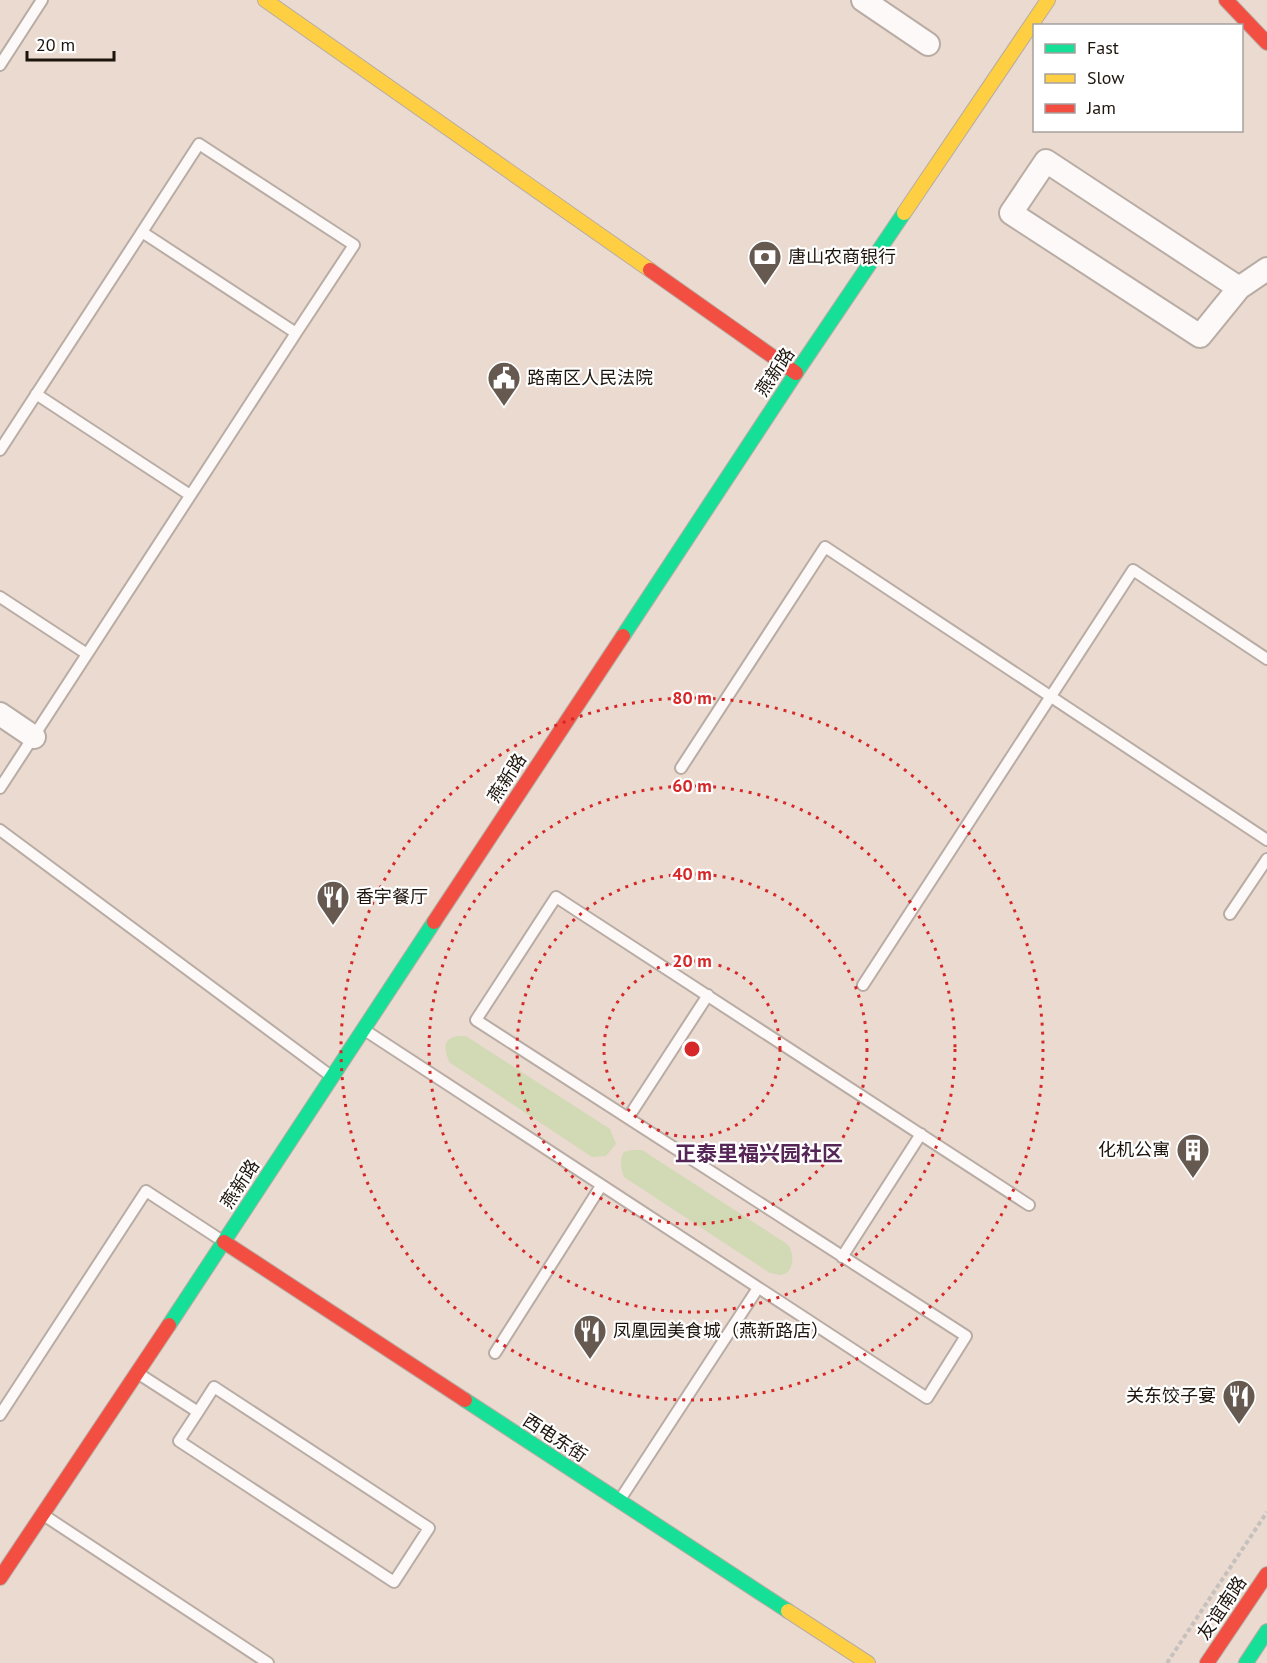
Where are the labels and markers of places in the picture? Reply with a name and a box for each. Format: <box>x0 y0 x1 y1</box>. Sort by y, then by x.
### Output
bank icon: 唐山农商银行 <box>747 239 783 286</box>
place label: 唐山农商银行 <box>788 245 896 268</box>
public building icon: 路南区人民法院 <box>486 360 522 407</box>
place label: 路南区人民法院 <box>527 366 653 389</box>
restaurant icon: 香宇餐厅 <box>315 879 351 926</box>
place label: 香宇餐厅 <box>356 885 428 908</box>
centre of rings <box>682 1039 702 1059</box>
building icon: 化机公寓 <box>1175 1132 1211 1179</box>
place label: 化机公寓 <box>1098 1138 1170 1161</box>
restaurant icon: 凤凰园美食城（燕新路店） <box>572 1313 608 1360</box>
place label: 凤凰园美食城（燕新路店） <box>613 1319 829 1342</box>
restaurant icon: 关东饺子宴 <box>1221 1378 1257 1425</box>
place label: 关东饺子宴 <box>1126 1384 1216 1407</box>

